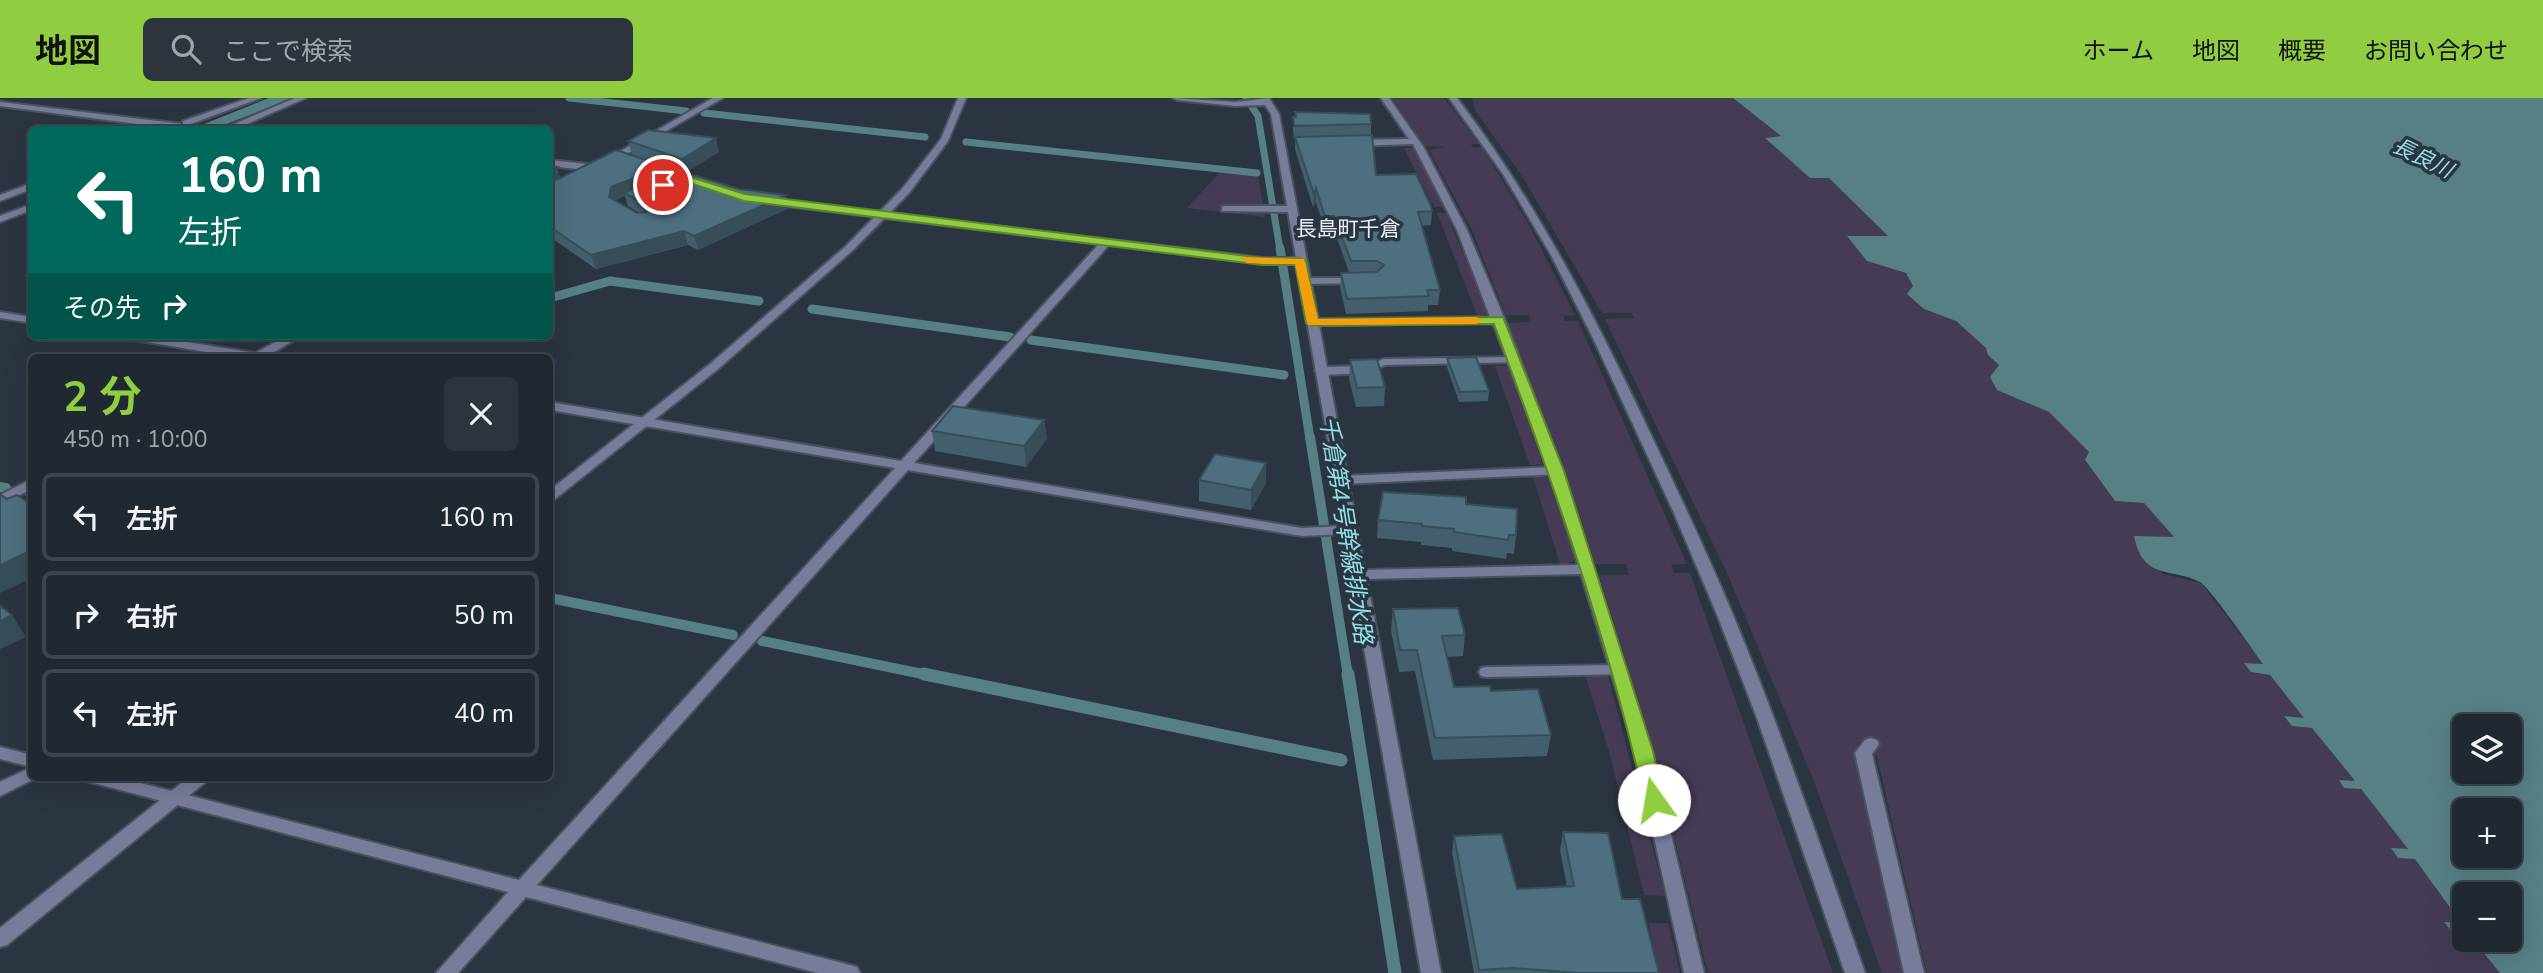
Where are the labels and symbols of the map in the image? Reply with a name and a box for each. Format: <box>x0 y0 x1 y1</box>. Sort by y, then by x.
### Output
water label: 長良川 <box>2389 132 2459 185</box>
pin <box>633 155 693 215</box>
district label: 長島町千倉 <box>1296 215 1401 243</box>
water label: 千倉第4号幹線排水路 <box>1312 414 1380 648</box>
position arrow <box>1617 763 1691 837</box>

